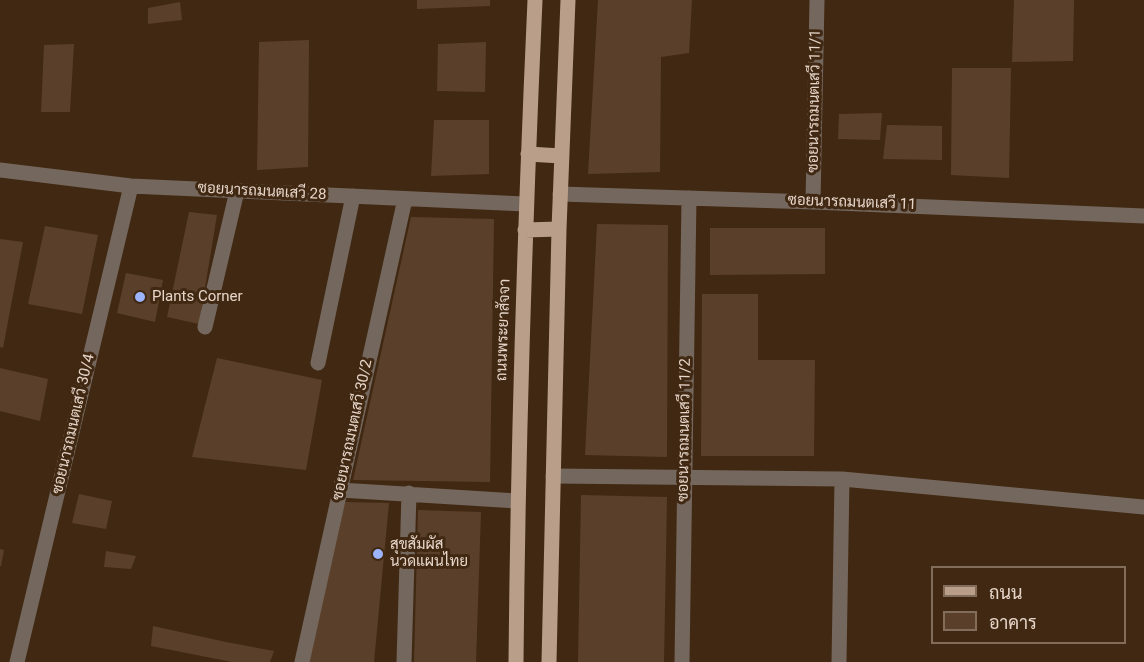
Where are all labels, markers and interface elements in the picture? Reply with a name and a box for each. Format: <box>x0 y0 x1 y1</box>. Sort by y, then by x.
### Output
street label: ซอยนารถมนตเสวี 11/1 <box>805 29 825 173</box>
street label: ซอยนารถมนตเสวี 28 <box>197 180 327 204</box>
street label: ซอยนารถมนตเสวี 11 <box>787 192 917 214</box>
street label: ถนนพระยาสัจจา <box>493 279 515 381</box>
place label: Plants Corner <box>152 288 243 306</box>
marker: Plants Corner <box>133 290 147 304</box>
street label: ซอยนารถมนตเสวี 30/4 <box>49 352 99 496</box>
street label: ซอยนารถมนตเสวี 30/2 <box>329 358 377 502</box>
street label: ซอยนารถมนตเสวี 11/2 <box>675 358 695 502</box>
place label: สุขสัมผัส นวดแผนไทย <box>390 536 468 571</box>
marker: สุขสัมผัส นวดแผนไทย <box>371 547 385 561</box>
legend <box>931 566 1126 644</box>
text: ถนน <box>989 582 1022 603</box>
text: อาคาร <box>989 612 1037 633</box>

